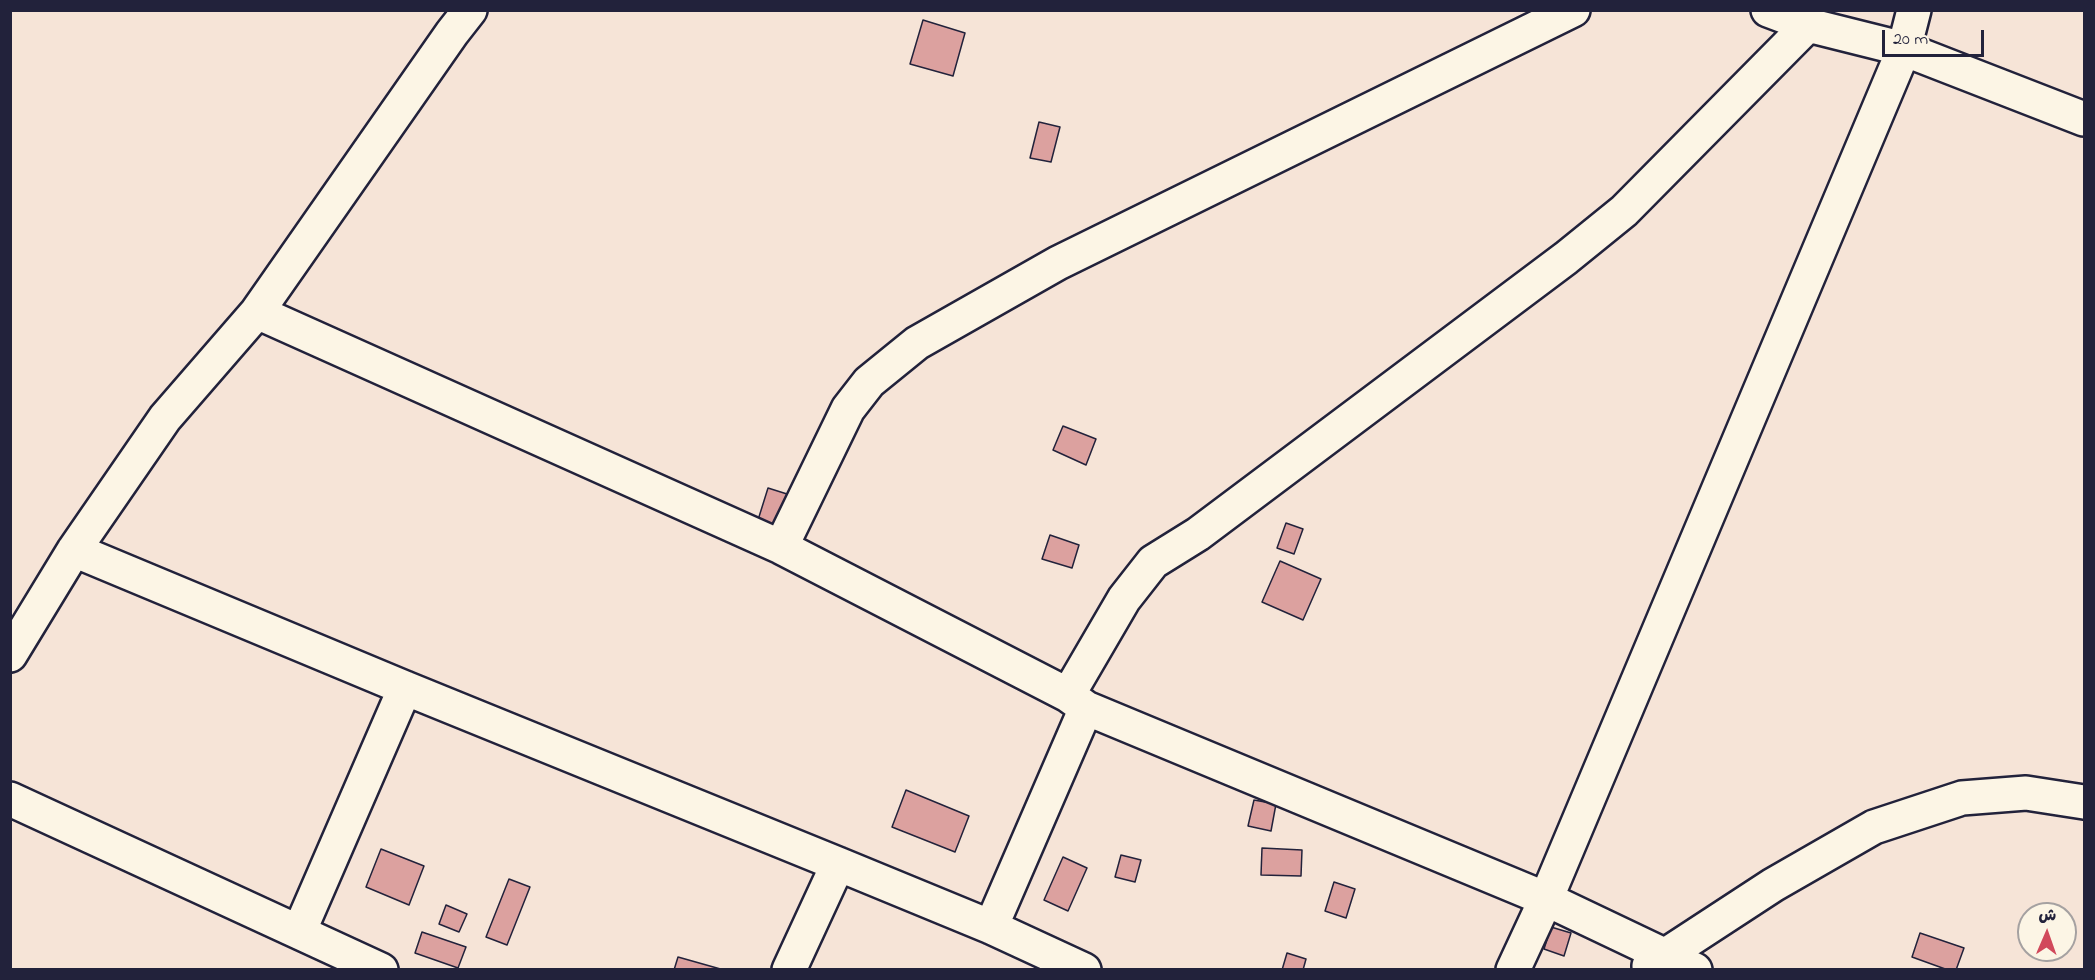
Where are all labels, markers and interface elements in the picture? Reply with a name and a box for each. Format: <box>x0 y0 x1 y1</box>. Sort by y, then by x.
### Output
scale bar <box>1885 18 1987 56</box>
text: 20 m <box>1893 27 1928 53</box>
north arrow <box>2017 902 2077 962</box>
text: ش <box>2038 904 2057 928</box>

